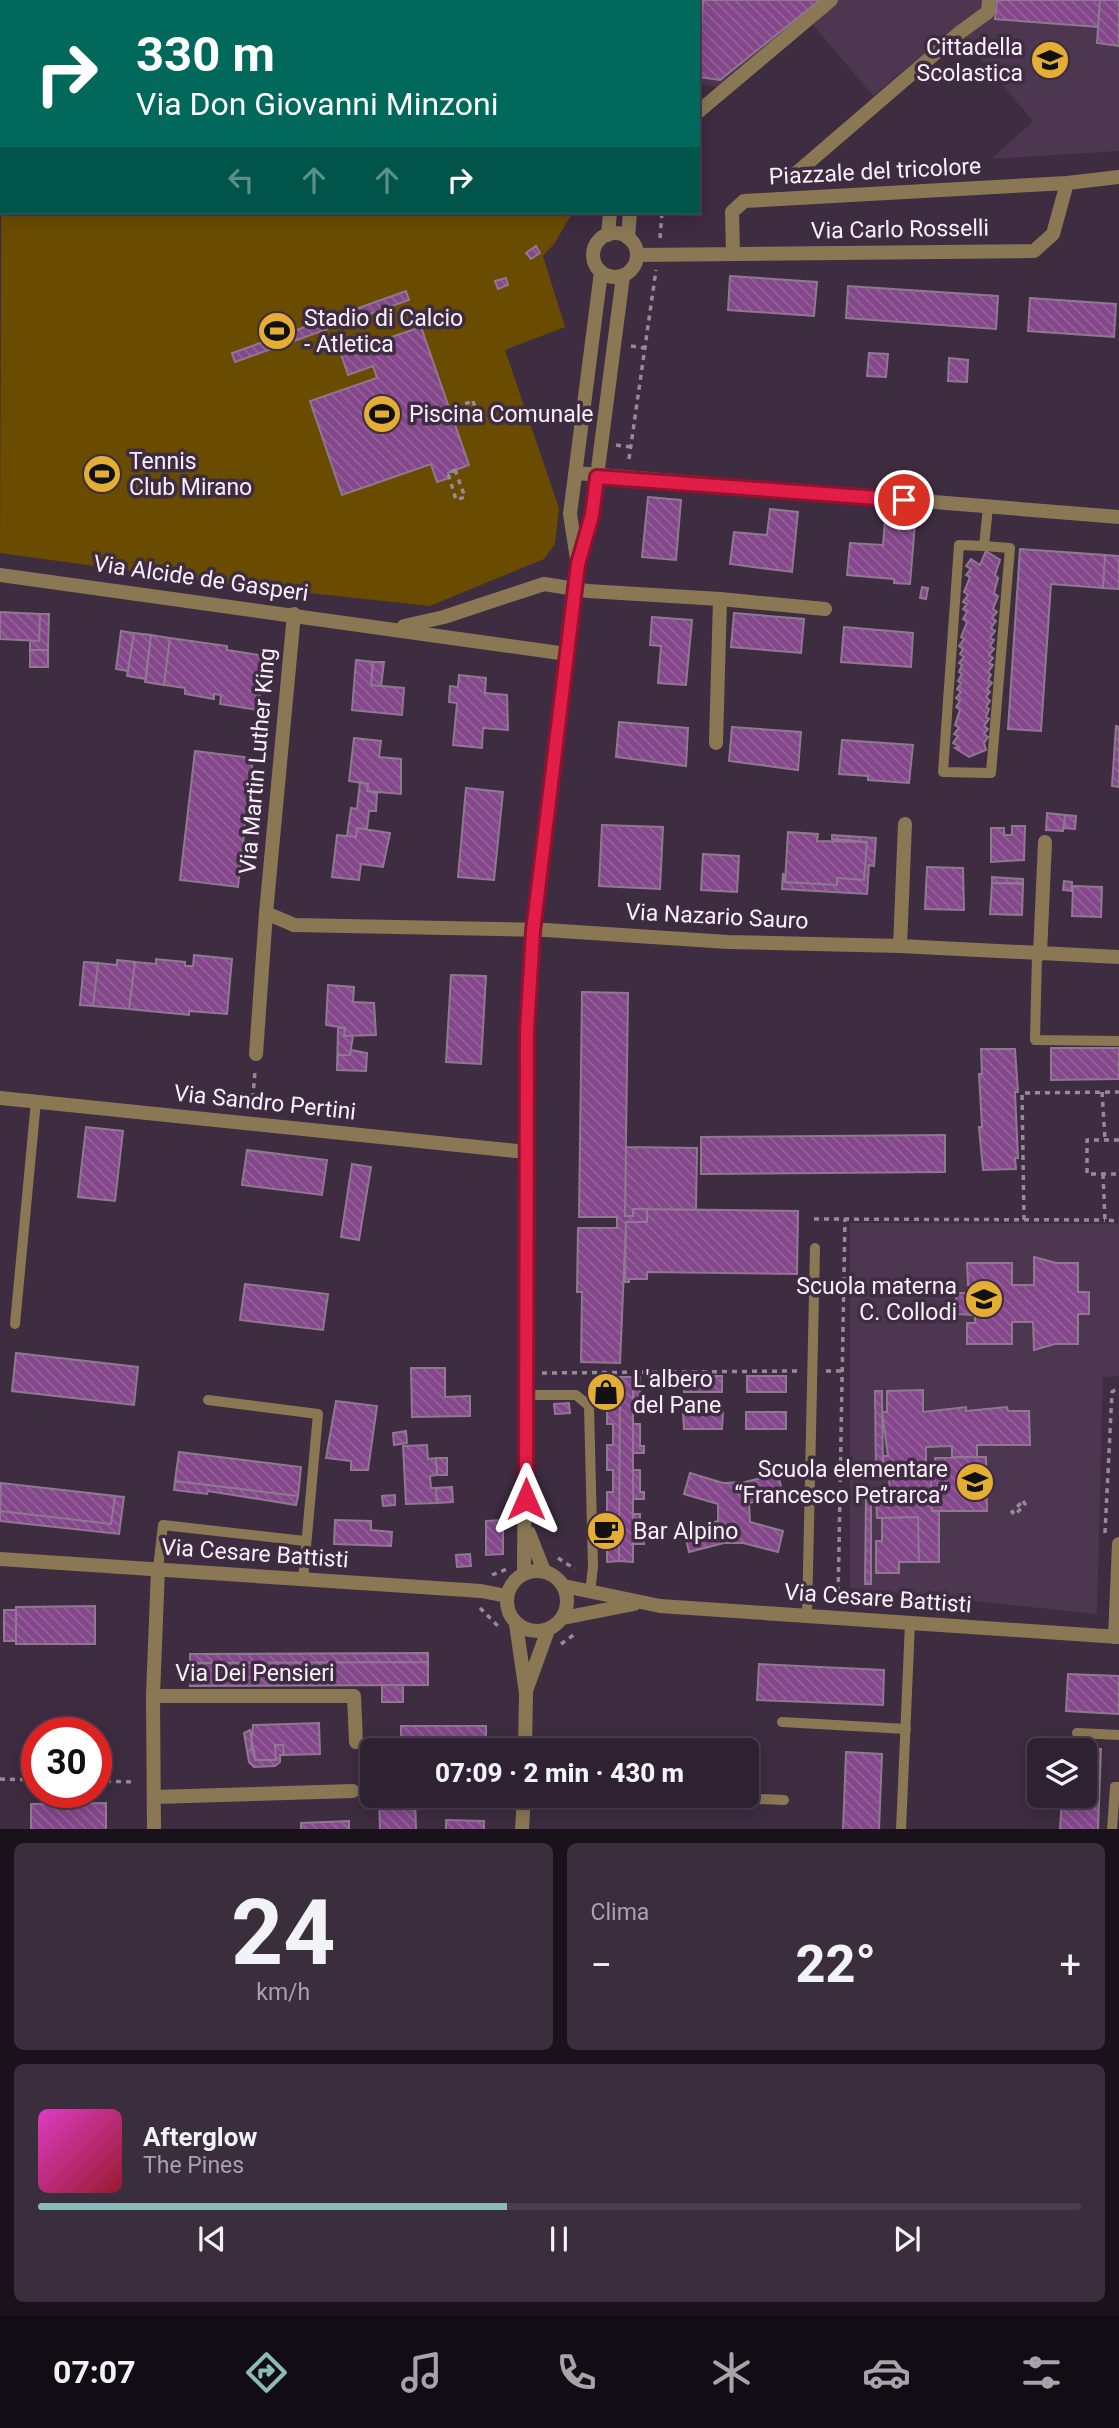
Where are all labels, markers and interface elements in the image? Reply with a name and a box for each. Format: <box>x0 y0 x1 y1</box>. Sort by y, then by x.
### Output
text: 330 m <box>136 26 275 83</box>
icon: right <box>21 28 112 119</box>
place label: Cittadella Scolastica <box>917 34 1023 87</box>
school or university icon: Cittadella Scolastica <box>1029 39 1071 81</box>
text: Via Don Giovanni Minzoni <box>136 85 498 123</box>
street label: Piazzale del tricolore <box>768 152 982 191</box>
icon: left <box>222 161 260 199</box>
icon: ahead <box>295 161 333 199</box>
icon: ahead <box>368 161 406 199</box>
icon: right <box>441 161 479 199</box>
street label: Via Carlo Rosselli <box>811 214 989 245</box>
place label: Stadio di Calcio - Atletica <box>304 305 463 358</box>
sports icon: Stadio di Calcio - Atletica <box>256 310 298 352</box>
sports icon: Piscina Comunale <box>361 393 403 435</box>
place label: Piscina Comunale <box>409 401 593 428</box>
place label: Tennis Club Mirano <box>129 448 252 501</box>
sports icon: Tennis Club Mirano <box>81 453 123 495</box>
pin <box>874 470 934 530</box>
icon: arrive <box>885 481 923 519</box>
street label: Via Alcide de Gasperi <box>92 550 310 607</box>
street label: Via Martin Luther King <box>234 647 281 875</box>
street label: Via Nazario Sauro <box>625 898 809 935</box>
street label: Via Sandro Pertini <box>173 1080 357 1125</box>
place label: Scuola materna C. Collodi <box>796 1273 957 1326</box>
school or university icon: Scuola materna C. Collodi <box>963 1278 1005 1320</box>
place label: L'albero del Pane <box>633 1366 721 1419</box>
shop icon: L'albero del Pane <box>585 1371 627 1413</box>
place label: Scuola elementare “Francesco Petrarca” <box>734 1456 948 1509</box>
school or university icon: Scuola elementare “Francesco Petrarca” <box>954 1461 996 1503</box>
position arrow <box>489 1462 563 1536</box>
cafe icon: Bar Alpino <box>585 1510 627 1552</box>
place label: Bar Alpino <box>633 1518 738 1545</box>
street label: Via Cesare Battisti <box>160 1533 350 1574</box>
street label: Via Cesare Battisti <box>783 1578 973 1619</box>
street label: Via Dei Pensieri <box>175 1660 335 1687</box>
speed limit sign: 30 <box>21 1717 112 1808</box>
map controls <box>1027 1738 1097 1808</box>
button: layers <box>1027 1738 1097 1808</box>
text: 07:09 · 2 min · 430 m <box>435 1758 684 1788</box>
text: 24 <box>231 1880 335 1986</box>
text: Clima <box>591 1899 649 1926</box>
text: 22° <box>796 1934 876 1995</box>
text: − <box>591 1943 612 1987</box>
text: + <box>1059 1943 1081 1987</box>
text: km/h <box>256 1979 310 2006</box>
text: Afterglow <box>143 2122 257 2152</box>
text: The Pines <box>143 2152 244 2179</box>
icon: previous <box>193 2220 231 2258</box>
icon: pause <box>540 2220 578 2258</box>
icon: next <box>888 2220 926 2258</box>
icon: directions <box>242 2348 291 2397</box>
icon: music <box>397 2348 446 2397</box>
icon: phone <box>552 2348 601 2397</box>
icon: climate <box>707 2348 756 2397</box>
icon: car <box>862 2348 911 2397</box>
icon: filters <box>1017 2348 1066 2397</box>
text: 07:07 <box>53 2353 135 2391</box>

